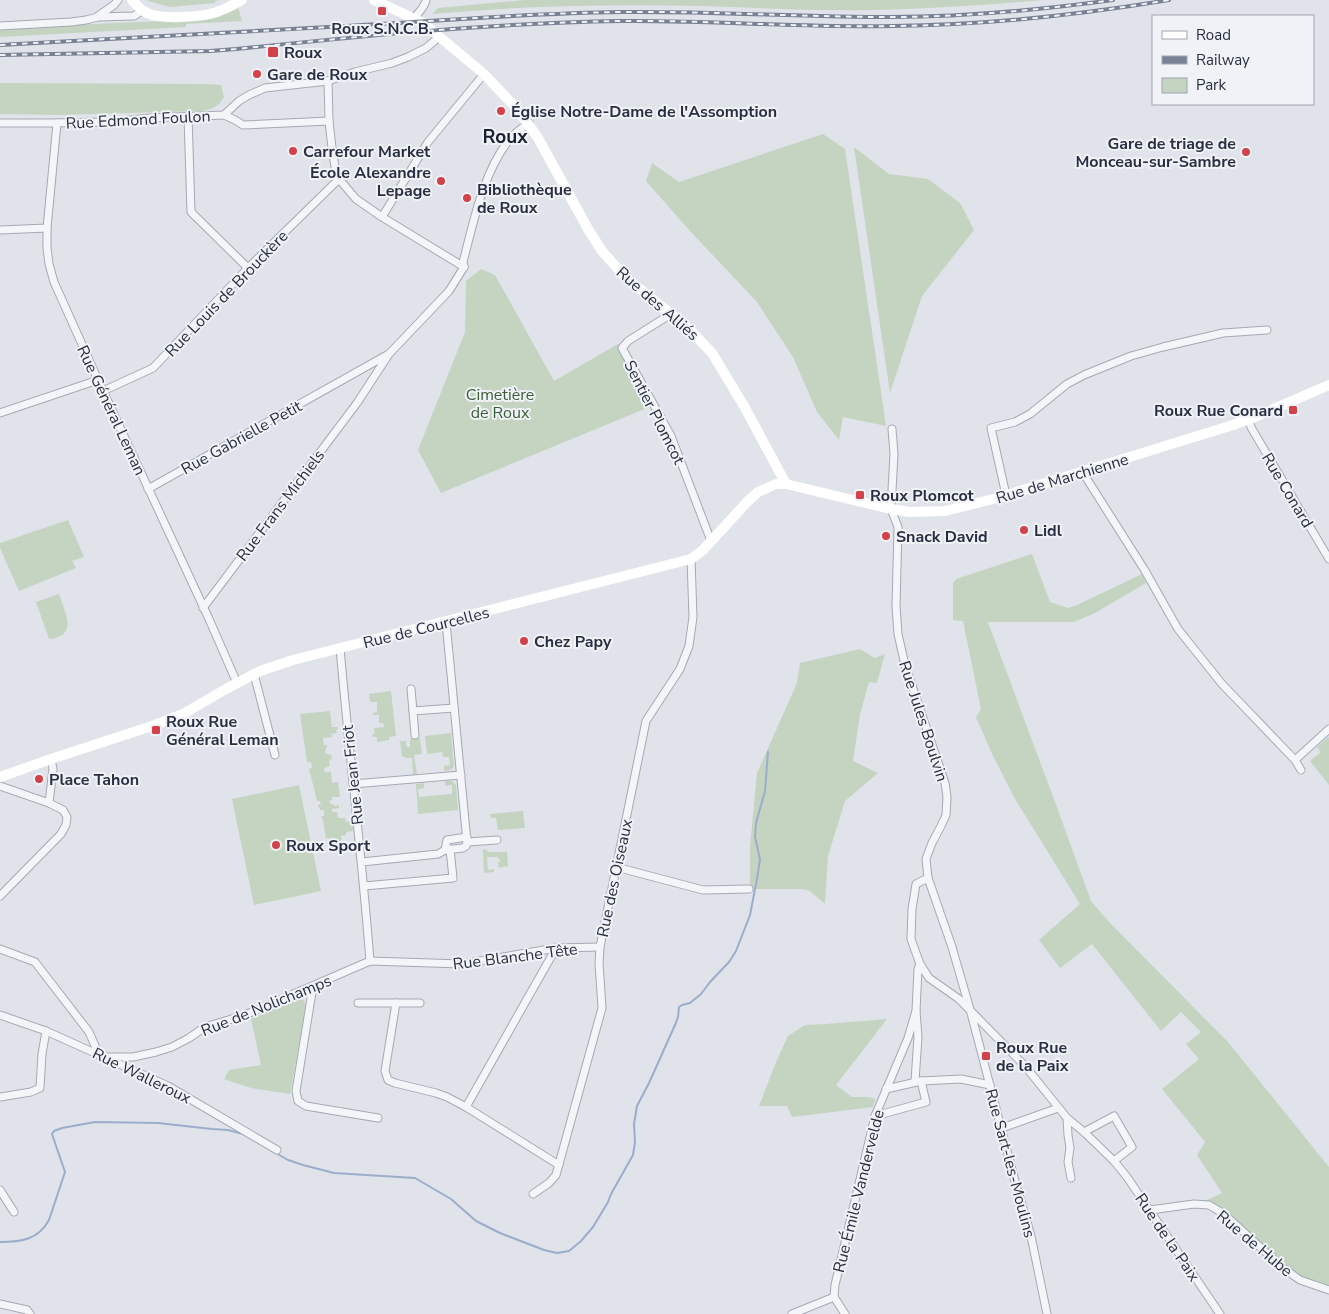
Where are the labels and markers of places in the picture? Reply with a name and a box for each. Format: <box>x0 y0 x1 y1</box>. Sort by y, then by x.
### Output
marker: Roux S.N.C.B. <box>376 5 388 17</box>
place label: Roux S.N.C.B. <box>331 18 433 40</box>
place label: Roux <box>284 42 322 64</box>
marker: Roux <box>266 45 280 59</box>
place label: Gare de Roux <box>267 64 368 86</box>
marker: Gare de Roux <box>251 68 263 80</box>
place label: Église Notre-Dame de l'Assomption <box>511 101 777 123</box>
marker: Église Notre-Dame de l'Assomption <box>495 105 507 117</box>
place label: Gare de triage de Monceau-sur-Sambre <box>1075 133 1236 173</box>
place label: Carrefour Market <box>303 141 431 163</box>
marker: Carrefour Market <box>287 145 299 157</box>
marker: Gare de triage de Monceau-sur-Sambre <box>1240 146 1252 158</box>
place label: École Alexandre Lepage <box>310 162 431 202</box>
marker: École Alexandre Lepage <box>435 175 447 187</box>
place label: Bibliothèque de Roux <box>477 179 572 219</box>
marker: Bibliothèque de Roux <box>461 192 473 204</box>
place label: Roux Rue Conard <box>1154 400 1283 422</box>
marker: Roux Rue Conard <box>1287 404 1299 416</box>
place label: Roux Plomcot <box>870 485 975 507</box>
marker: Roux Plomcot <box>854 489 866 501</box>
place label: Lidl <box>1034 520 1062 542</box>
marker: Lidl <box>1018 524 1030 536</box>
place label: Snack David <box>896 526 988 548</box>
marker: Snack David <box>880 530 892 542</box>
place label: Chez Papy <box>534 631 612 653</box>
marker: Chez Papy <box>518 635 530 647</box>
place label: Roux Rue Général Leman <box>166 711 279 751</box>
marker: Roux Rue Général Leman <box>150 724 162 736</box>
place label: Place Tahon <box>49 769 139 791</box>
marker: Place Tahon <box>33 773 45 785</box>
place label: Roux Sport <box>286 835 371 857</box>
marker: Roux Sport <box>270 839 282 851</box>
place label: Roux Rue de la Paix <box>996 1037 1069 1077</box>
marker: Roux Rue de la Paix <box>980 1050 992 1062</box>

